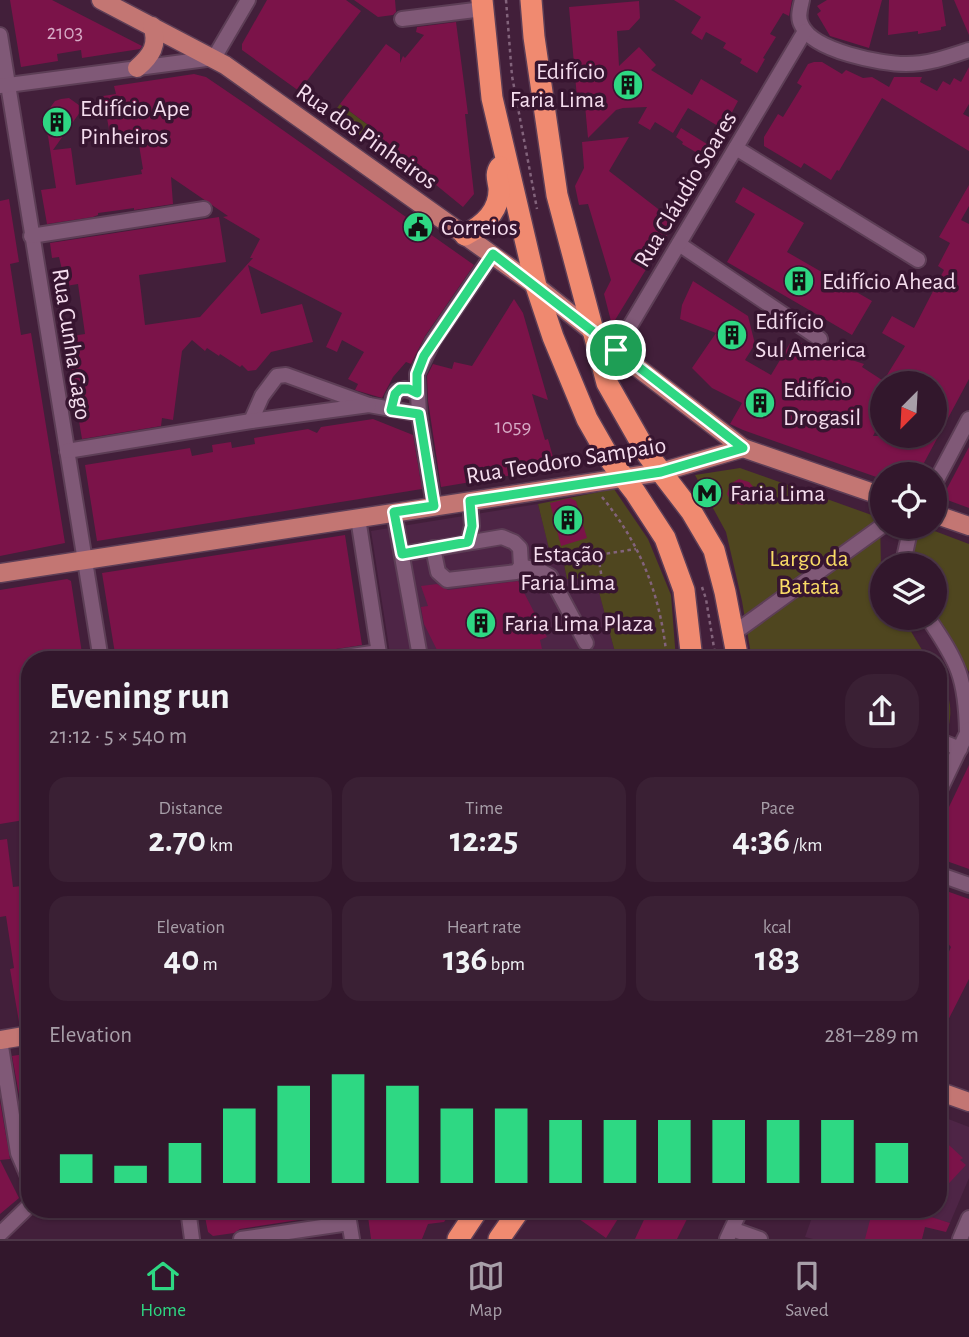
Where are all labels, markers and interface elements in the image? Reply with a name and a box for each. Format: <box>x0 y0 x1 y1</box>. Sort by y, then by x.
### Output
house number: 2103 <box>47 22 83 43</box>
place label: Edifício Faria Lima <box>510 60 605 112</box>
building icon: Edifício Faria Lima <box>611 68 645 102</box>
street label: Rua dos Pinheiros <box>292 79 441 194</box>
place label: Edifício Ape Pinheiros <box>80 97 190 149</box>
building icon: Edifício Ape Pinheiros <box>40 105 74 139</box>
street label: Rua Cláudio Soares <box>630 107 742 272</box>
public building icon: Correios <box>401 210 435 244</box>
place label: Correios <box>441 216 518 240</box>
building icon: Edifício Ahead <box>782 264 816 298</box>
street label: Rua Cunha Gago <box>47 267 95 422</box>
place label: Edifício Ahead <box>822 270 956 294</box>
place label: Edifício Sul America <box>755 310 866 362</box>
building icon: Edifício Sul America <box>715 318 749 352</box>
pin <box>586 320 646 380</box>
icon: arrive <box>597 331 635 369</box>
north arrow <box>870 371 947 448</box>
map controls <box>870 371 947 630</box>
place label: Edifício Drogasil <box>783 378 861 430</box>
building icon: Edifício Drogasil <box>743 386 777 420</box>
house number: 1059 <box>495 416 531 437</box>
street label: Rua Teodoro Sampaio <box>464 433 668 489</box>
button: locate <box>870 462 947 539</box>
metro station icon: Faria Lima <box>690 476 724 510</box>
place label: Faria Lima <box>730 482 825 506</box>
building icon: Estação Faria Lima <box>551 503 585 537</box>
place label: Estação Faria Lima <box>520 543 616 595</box>
park label: Largo da Batata <box>769 547 849 599</box>
button: layers <box>870 553 947 630</box>
building icon: Faria Lima Plaza <box>464 606 498 640</box>
place label: Faria Lima Plaza <box>504 612 654 636</box>
button: share <box>845 674 919 748</box>
text: Evening run <box>49 678 230 716</box>
text: 21:12 · 5 × 540 m <box>49 725 187 748</box>
text: Distance <box>158 799 223 818</box>
text: Time <box>465 799 503 818</box>
text: Pace <box>760 799 794 818</box>
text: 2.70 <box>148 823 206 858</box>
text: 12:25 <box>450 823 518 858</box>
text: 4:36 <box>732 823 790 858</box>
text: km <box>206 836 233 855</box>
text: /km <box>790 836 822 855</box>
text: Elevation <box>156 918 225 937</box>
text: Heart rate <box>447 918 521 937</box>
text: kcal <box>763 918 792 937</box>
text: 40 <box>164 942 199 977</box>
text: 136 <box>443 942 487 977</box>
text: 183 <box>755 942 800 977</box>
text: m <box>199 955 218 974</box>
text: bpm <box>487 955 525 974</box>
text: Elevation <box>49 1024 132 1047</box>
text: 281–289 m <box>824 1024 919 1047</box>
tab: Home <box>140 1257 186 1322</box>
tab: Map <box>467 1257 505 1322</box>
tab: Saved <box>785 1257 829 1322</box>

